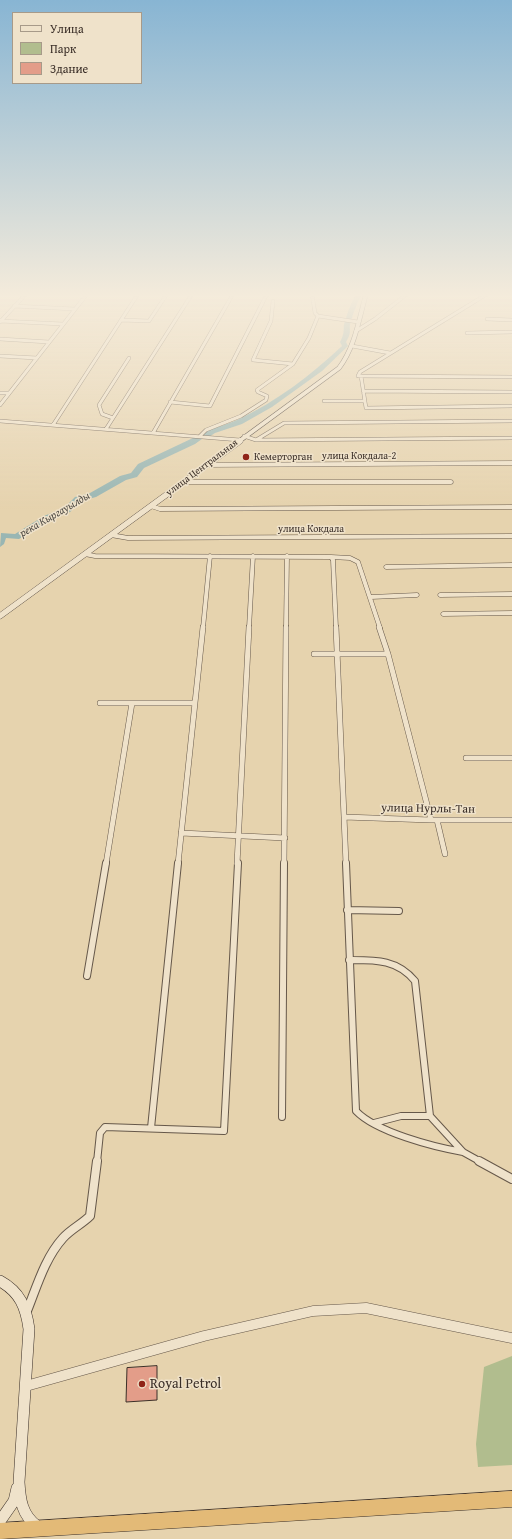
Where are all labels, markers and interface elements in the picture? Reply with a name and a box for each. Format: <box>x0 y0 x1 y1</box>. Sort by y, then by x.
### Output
legend <box>12 12 142 84</box>
text: Улица <box>50 20 84 37</box>
text: Парк <box>50 40 76 57</box>
text: Здание <box>50 60 88 77</box>
street label: улица Центральная <box>164 437 240 499</box>
street label: улица Кокдала-2 <box>322 450 396 462</box>
place label: Кемерторган <box>254 451 312 463</box>
marker: Кемерторган <box>241 452 251 462</box>
water label: река Кыргауылды <box>18 490 92 540</box>
street label: улица Кокдала <box>278 523 344 535</box>
street label: улица Нурлы-Тан <box>381 801 475 817</box>
place label: Royal Petrol <box>150 1376 221 1392</box>
marker: Royal Petrol <box>137 1379 147 1389</box>

